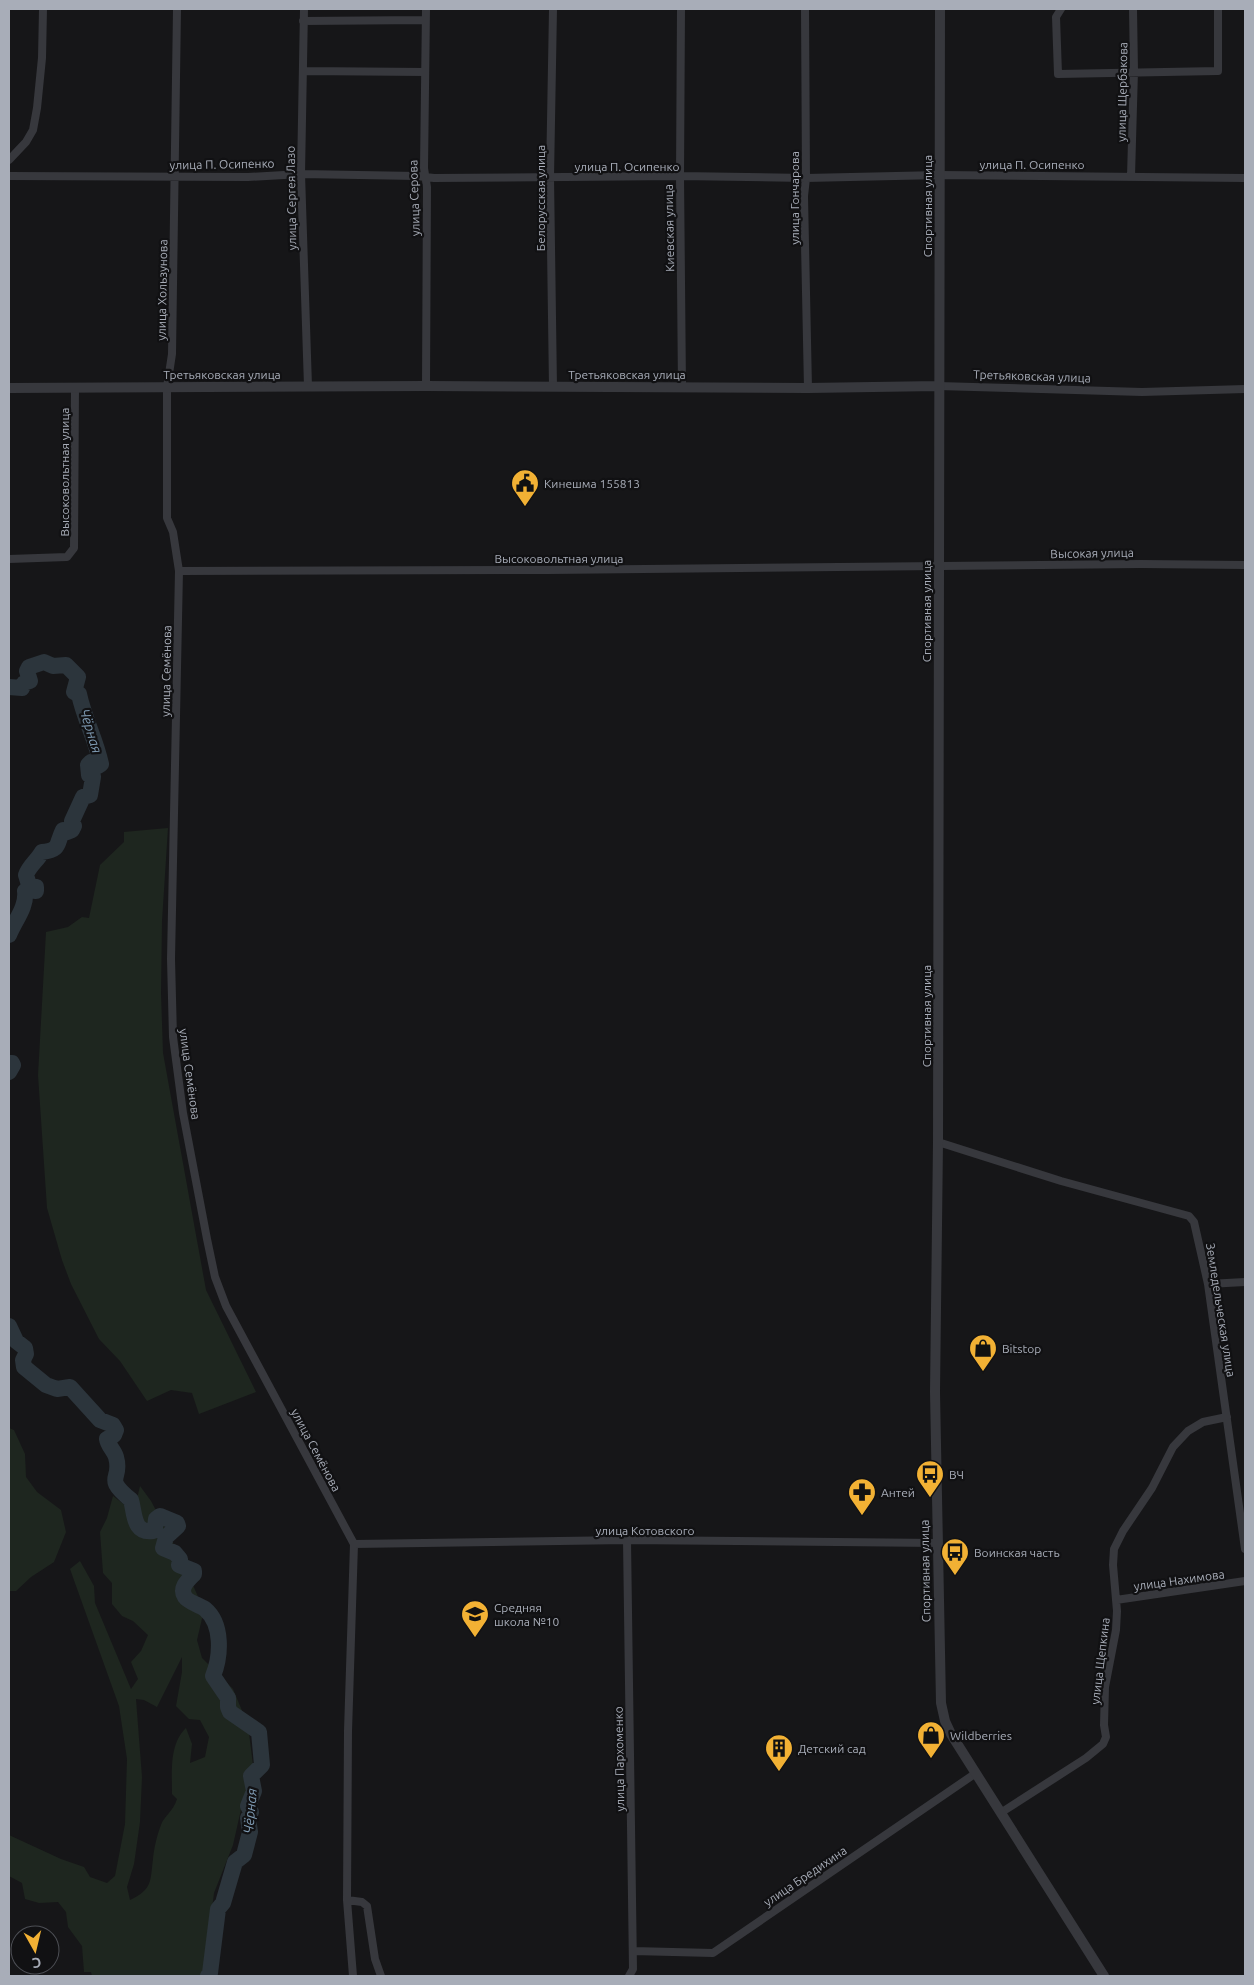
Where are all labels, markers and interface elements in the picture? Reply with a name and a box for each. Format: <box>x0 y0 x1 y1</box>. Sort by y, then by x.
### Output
street label: улица Щербакова <box>1115 42 1129 142</box>
street label: Белорусская улица <box>534 145 547 251</box>
street label: улица Сергея Лазо <box>284 146 298 250</box>
street label: улица Гончарова <box>788 151 801 245</box>
street label: Спортивная улица <box>921 155 934 257</box>
street label: улица П. Осипенко <box>169 157 275 171</box>
street label: улица П. Осипенко <box>979 158 1085 171</box>
street label: улица Серова <box>406 160 422 236</box>
street label: улица П. Осипенко <box>574 160 680 173</box>
street label: Киевская улица <box>662 184 676 272</box>
street label: улица Хользунова <box>155 239 169 341</box>
street label: Третьяковская улица <box>973 367 1091 385</box>
street label: Третьяковская улица <box>163 368 281 381</box>
street label: Третьяковская улица <box>568 368 686 381</box>
street label: Высоковольтная улица <box>58 407 71 537</box>
public building icon: Кинешма 155813 <box>510 468 540 507</box>
place label: Кинешма 155813 <box>544 477 640 490</box>
street label: Высокая улица <box>1050 546 1134 560</box>
street label: Высоковольтная улица <box>494 552 624 565</box>
street label: Спортивная улица <box>920 560 933 662</box>
street label: улица Семёнова <box>159 625 173 717</box>
water label: Чёрная <box>77 707 105 755</box>
street label: Спортивная улица <box>920 965 933 1067</box>
street label: улица Семёнова <box>177 1028 203 1120</box>
street label: Земледельческая улица <box>1204 1242 1238 1378</box>
shop icon: Bitstop <box>968 1333 998 1372</box>
place label: Bitstop <box>1002 1342 1041 1355</box>
street label: улица Семёнова <box>289 1406 343 1494</box>
bus stop icon: ВЧ <box>915 1459 945 1498</box>
place label: ВЧ <box>949 1468 964 1481</box>
pharmacy icon: Антей <box>847 1477 877 1516</box>
place label: Антей <box>881 1486 915 1499</box>
street label: Спортивная улица <box>918 1520 932 1622</box>
street label: улица Котовского <box>595 1524 695 1537</box>
bus stop icon: Воинская часть <box>940 1537 970 1576</box>
place label: Воинская часть <box>974 1546 1060 1559</box>
street label: улица Нахимова <box>1133 1567 1225 1593</box>
school or university icon: Средняя школа №10 <box>460 1599 490 1638</box>
place label: Средняя школа №10 <box>494 1601 560 1628</box>
street label: улица Щепкина <box>1088 1617 1112 1705</box>
street label: улица Пархоменко <box>612 1706 626 1812</box>
shop icon: Wildberries <box>916 1720 946 1759</box>
place label: Wildberries <box>950 1729 1012 1742</box>
building icon: Детский сад <box>764 1733 794 1772</box>
place label: Детский сад <box>798 1742 866 1755</box>
water label: Чёрная <box>240 1788 260 1834</box>
street label: улица Бредихина <box>761 1843 849 1909</box>
north arrow <box>10 1925 60 1975</box>
text: С <box>31 1954 42 1971</box>

